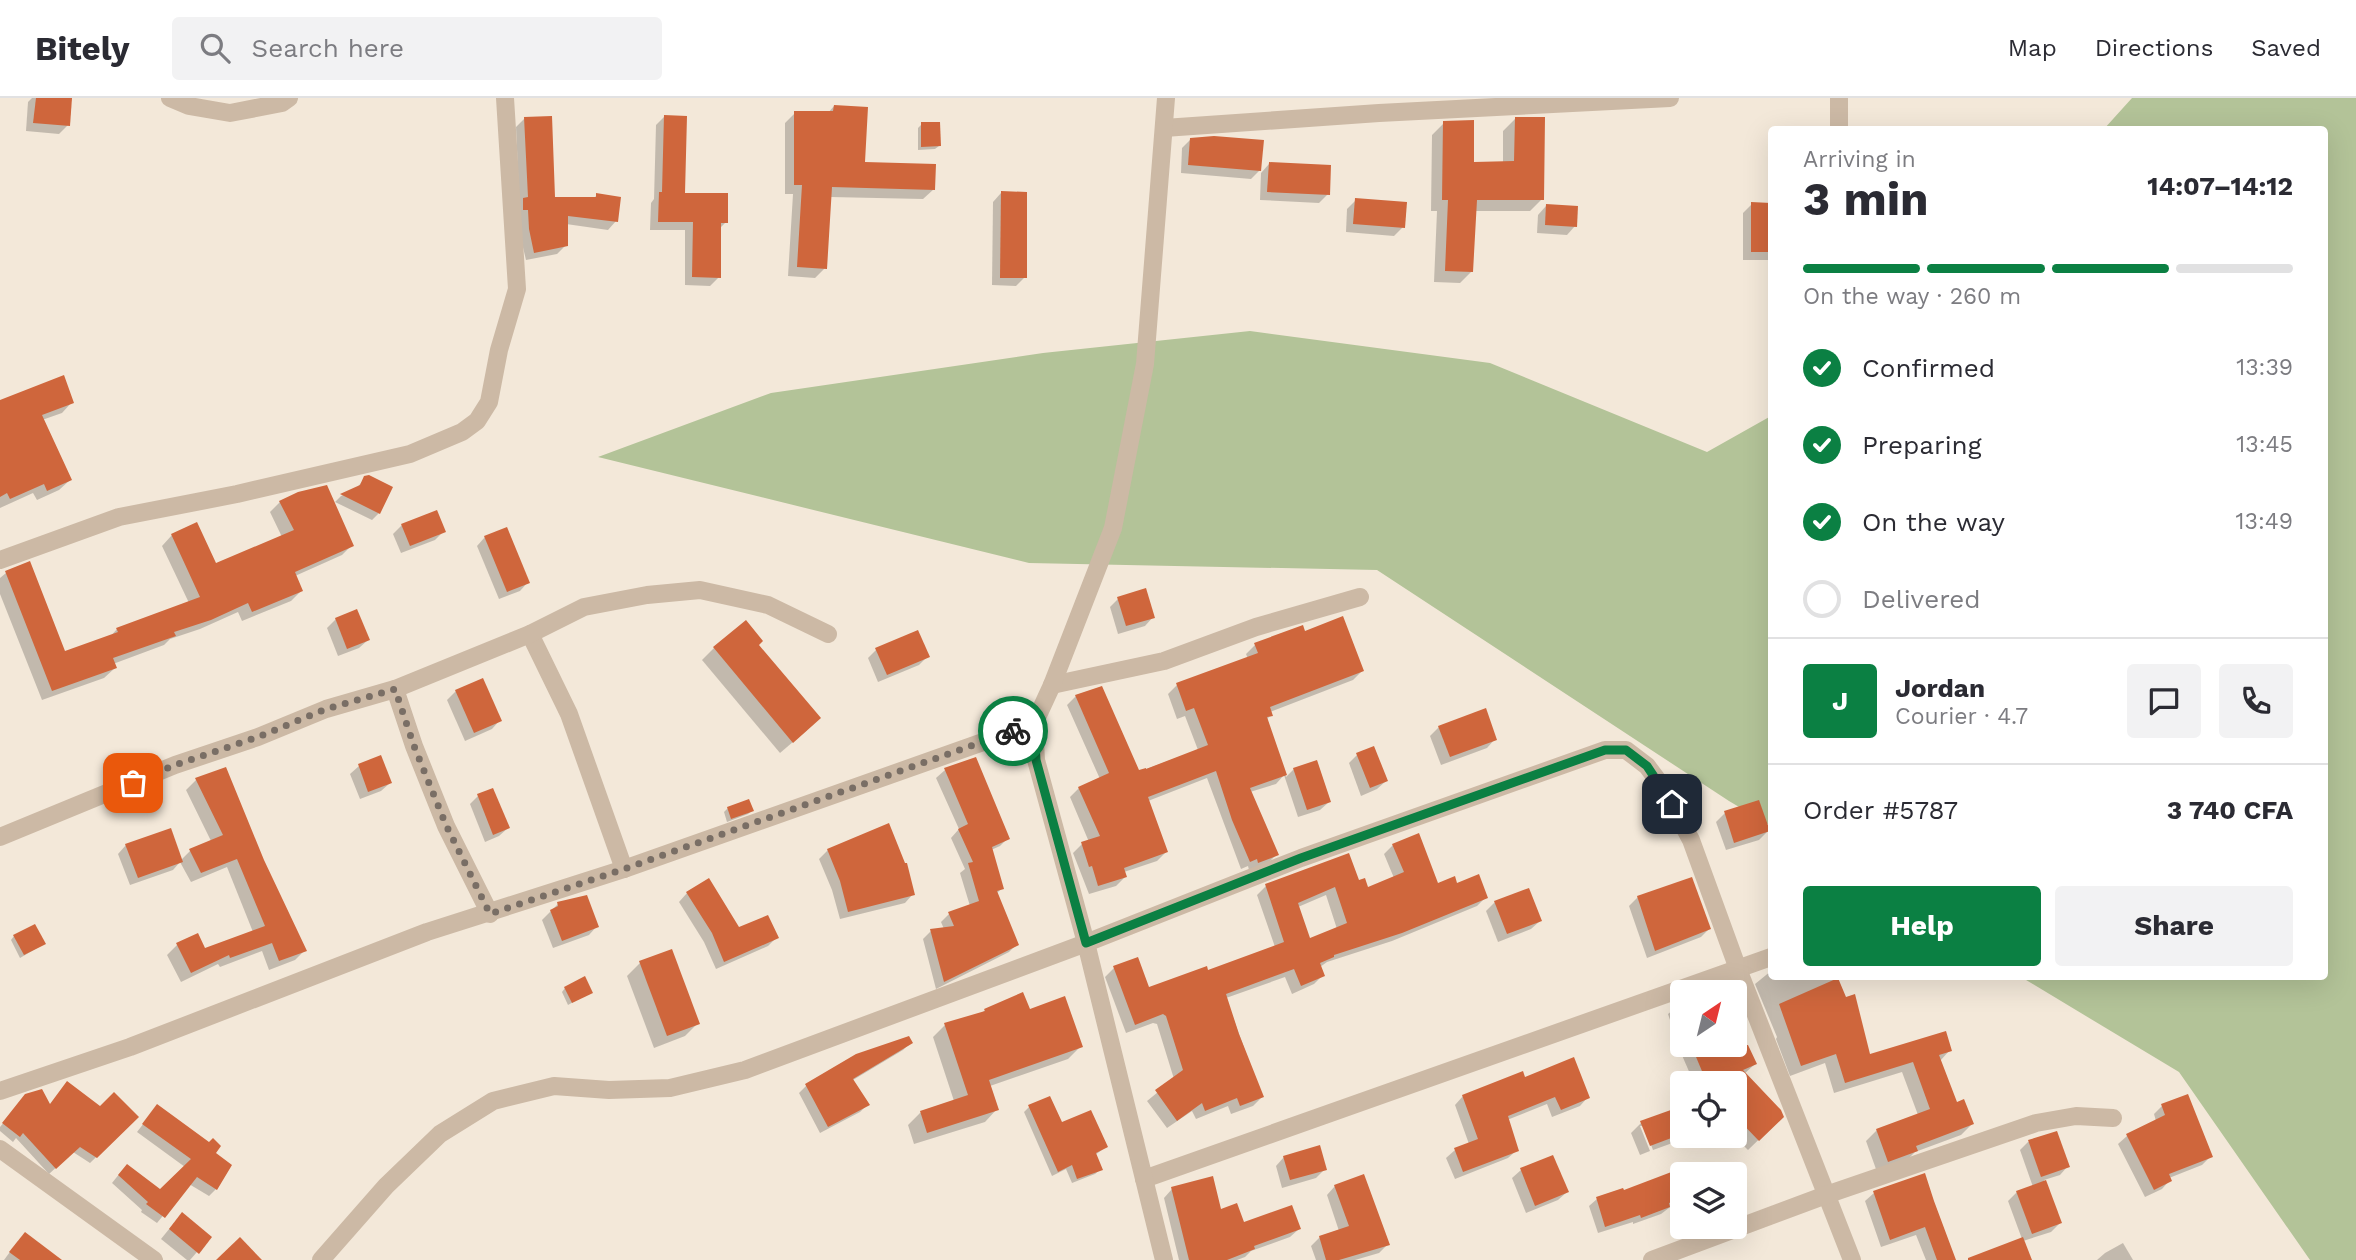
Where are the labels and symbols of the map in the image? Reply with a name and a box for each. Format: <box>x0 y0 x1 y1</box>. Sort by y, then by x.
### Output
courier <box>978 696 1048 766</box>
pin <box>103 753 163 813</box>
pin <box>1642 774 1702 834</box>
north arrow <box>1670 980 1746 1057</box>

